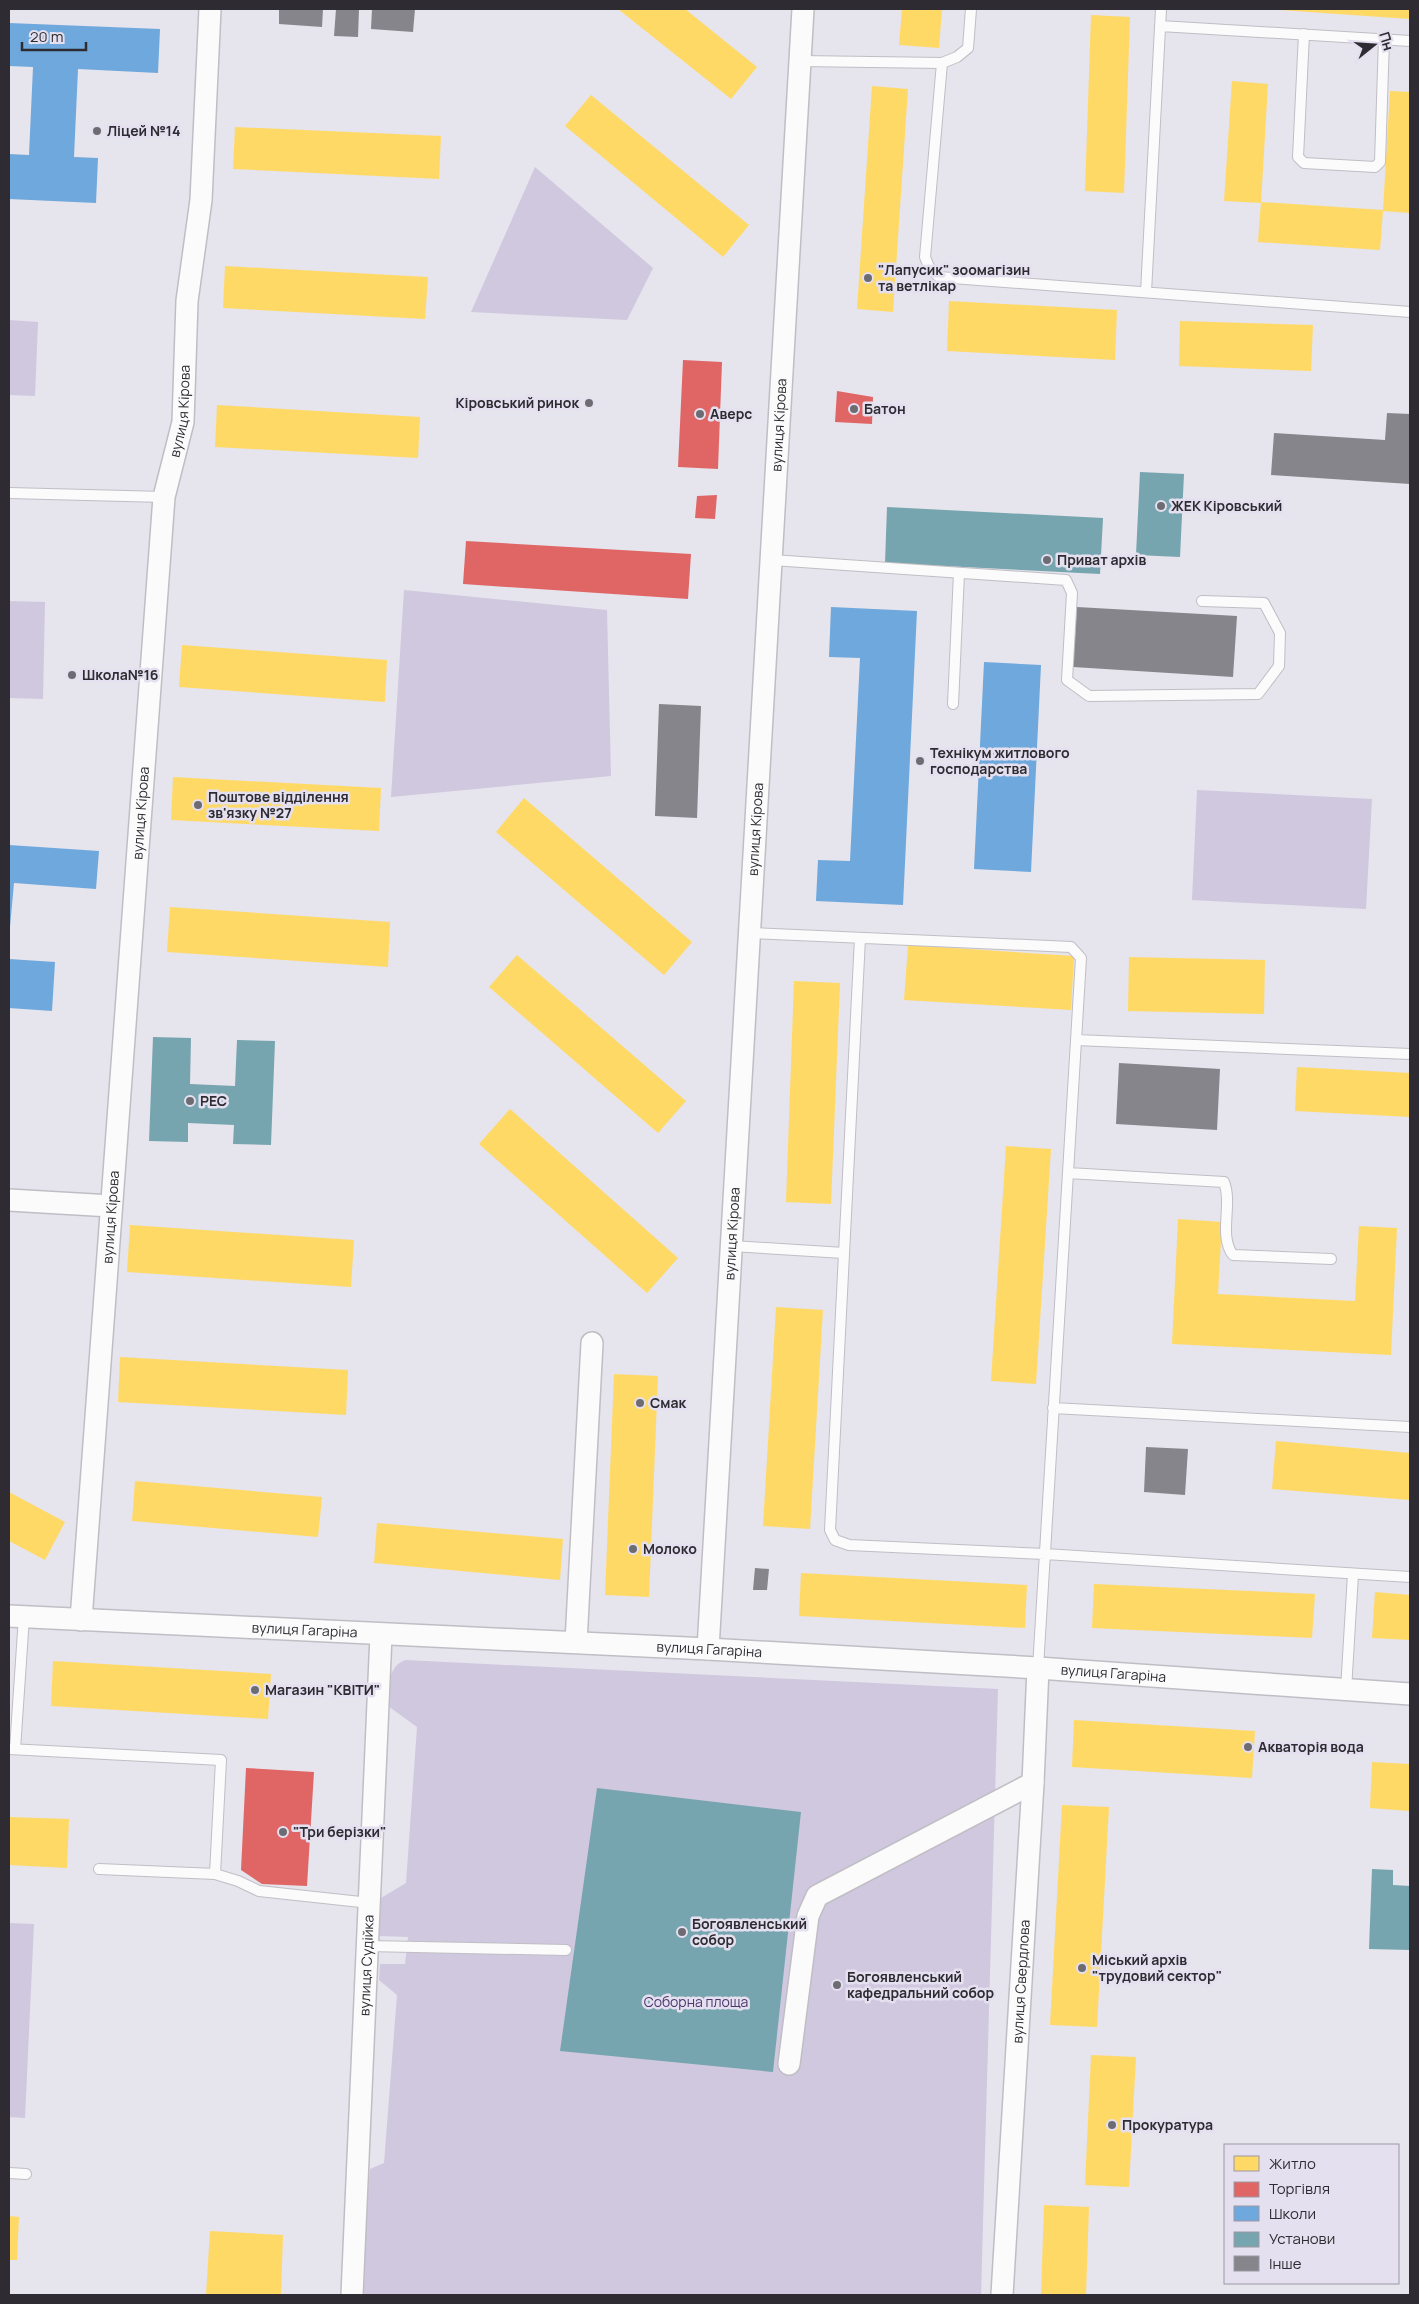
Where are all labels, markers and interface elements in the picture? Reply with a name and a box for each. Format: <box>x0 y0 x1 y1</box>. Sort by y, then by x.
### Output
scale bar <box>22 20 86 52</box>
north arrow <box>1349 20 1399 70</box>
text: 20 m <box>30 26 63 47</box>
text: Пн <box>1375 29 1399 53</box>
place label: Ліцей №14 <box>107 121 180 140</box>
marker: Ліцей №14 <box>91 125 103 137</box>
place label: "Лапусик" зоомагізин та ветлікар <box>878 260 1030 295</box>
marker: "Лапусик" зоомагізин та ветлікар <box>862 272 874 284</box>
street label: вулиця Кірова <box>164 364 194 459</box>
street label: вулиця Кірова <box>766 378 791 472</box>
place label: Кіровський ринок <box>456 393 579 412</box>
marker: Кіровський ринок <box>583 397 595 409</box>
place label: Батон <box>864 399 906 418</box>
marker: Батон <box>848 403 860 415</box>
place label: Аверс <box>710 404 752 423</box>
marker: Аверс <box>694 408 706 420</box>
place label: ЖЕК Кіровський <box>1171 496 1282 515</box>
marker: ЖЕК Кіровський <box>1155 500 1167 512</box>
place label: Приват архів <box>1057 550 1146 569</box>
marker: Приват архів <box>1041 554 1053 566</box>
place label: Школа№16 <box>82 665 159 684</box>
marker: Школа№16 <box>66 669 78 681</box>
place label: Технікум житлового господарства <box>930 743 1070 778</box>
marker: Технікум житлового господарства <box>914 755 926 767</box>
street label: вулиця Кірова <box>127 766 153 860</box>
street label: вулиця Кірова <box>743 782 767 876</box>
place label: Поштове відділення зв'язку №27 <box>208 787 349 822</box>
marker: Поштове відділення зв'язку №27 <box>192 799 204 811</box>
place label: РЕС <box>200 1091 227 1110</box>
marker: РЕС <box>184 1095 196 1107</box>
street label: вулиця Кірова <box>97 1170 123 1264</box>
street label: вулиця Кірова <box>719 1187 744 1281</box>
place label: Смак <box>650 1393 687 1412</box>
marker: Смак <box>634 1397 646 1409</box>
place label: Молоко <box>643 1539 697 1558</box>
marker: Молоко <box>627 1543 639 1555</box>
street label: вулиця Гагаріна <box>251 1617 358 1641</box>
street label: вулиця Гагаріна <box>656 1637 763 1661</box>
street label: вулиця Гагаріна <box>1060 1660 1167 1686</box>
place label: Магазин "КВІТИ" <box>265 1680 380 1699</box>
marker: Магазин "КВІТИ" <box>249 1684 261 1696</box>
place label: Акваторія вода <box>1258 1737 1364 1756</box>
marker: Акваторія вода <box>1242 1741 1254 1753</box>
place label: "Три берізки" <box>293 1822 387 1841</box>
marker: "Три берізки" <box>277 1826 289 1838</box>
street label: вулиця Судійка <box>354 1914 378 2016</box>
place label: Богоявленський собор <box>692 1914 807 1949</box>
street label: вулиця Свердлова <box>1007 1919 1034 2044</box>
marker: Богоявленський собор <box>676 1926 688 1938</box>
place label: Міський архів "трудовий сектор" <box>1092 1950 1222 1985</box>
marker: Міський архів "трудовий сектор" <box>1076 1962 1088 1974</box>
place label: Богоявленський кафедральний собор <box>847 1967 994 2002</box>
marker: Богоявленський кафедральний собор <box>831 1979 843 1991</box>
park label: Соборна площа <box>644 1992 748 2011</box>
place label: Прокуратура <box>1122 2115 1213 2134</box>
marker: Прокуратура <box>1106 2119 1118 2131</box>
legend <box>1224 2144 1399 2284</box>
text: Житло <box>1269 2153 1316 2174</box>
text: Торгівля <box>1269 2178 1330 2199</box>
text: Школи <box>1269 2203 1316 2224</box>
text: Установи <box>1269 2228 1335 2249</box>
text: Інше <box>1269 2253 1302 2274</box>

